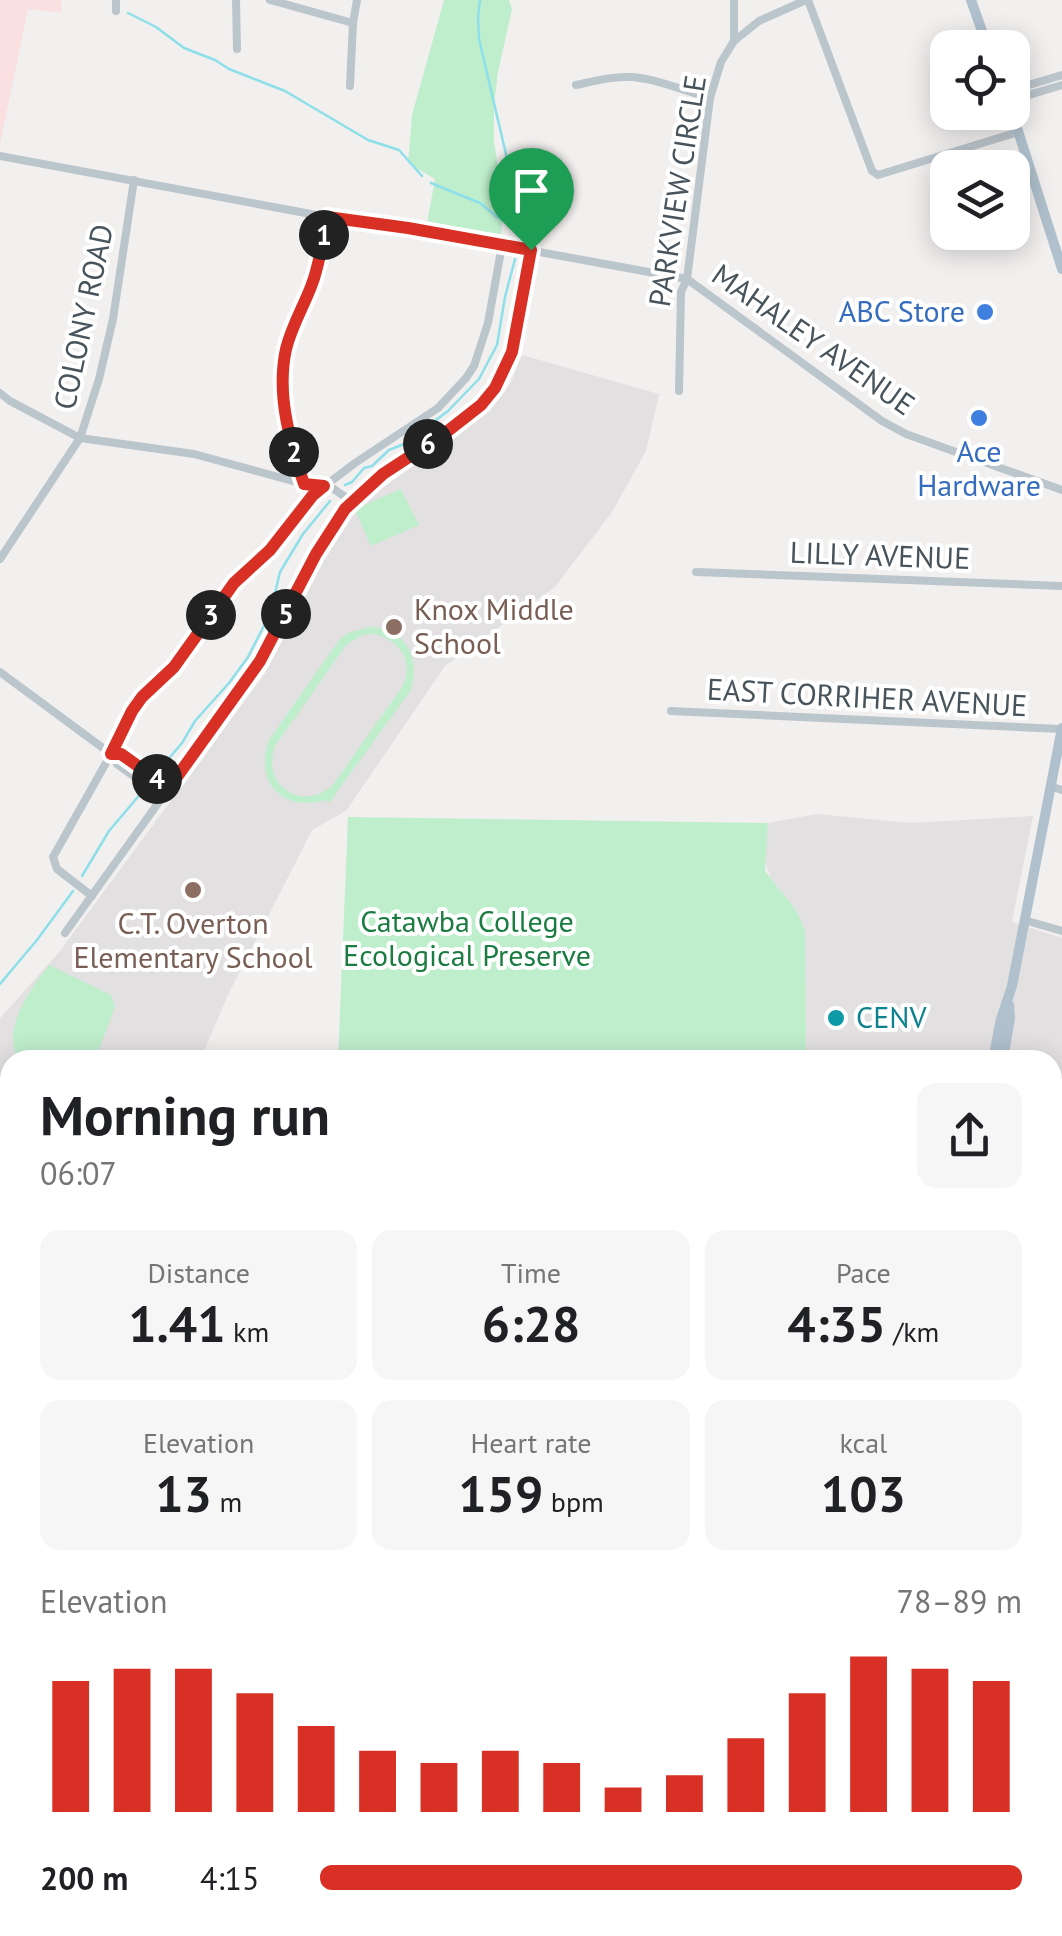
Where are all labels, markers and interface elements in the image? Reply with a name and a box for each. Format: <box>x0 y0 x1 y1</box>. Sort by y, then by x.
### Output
map controls <box>930 30 1030 250</box>
button: locate <box>930 30 1030 130</box>
street label: PARKVIEW CIRCLE <box>639 72 714 309</box>
pin <box>489 148 574 251</box>
button: layers <box>930 150 1030 250</box>
icon: arrive <box>504 163 559 218</box>
pin: 1 <box>299 210 349 260</box>
text: 1 <box>316 216 332 253</box>
street label: COLONY ROAD <box>44 220 121 413</box>
street label: MAHALEY AVENUE <box>705 254 923 423</box>
place label: ABC Store <box>839 291 965 330</box>
marker: ABC Store <box>974 301 996 323</box>
marker: Ace Hardware <box>968 407 990 429</box>
pin: 6 <box>403 419 453 469</box>
text: 6 <box>420 425 436 462</box>
pin: 2 <box>269 427 319 477</box>
place label: Ace Hardware <box>917 431 1041 504</box>
text: 2 <box>286 433 302 470</box>
street label: LILLY AVENUE <box>789 532 971 577</box>
pin: 5 <box>261 589 311 639</box>
place label: Knox Middle School <box>414 589 574 662</box>
pin: 3 <box>186 590 236 640</box>
text: 5 <box>278 595 294 632</box>
text: 3 <box>203 596 219 633</box>
marker: Knox Middle School <box>383 616 405 638</box>
street label: EAST CORRIHER AVENUE <box>706 669 1028 724</box>
pin: 4 <box>132 754 182 804</box>
text: 4 <box>149 760 165 797</box>
marker: C.T. Overton Elementary School <box>182 879 204 901</box>
park label: Catawba College Ecological Preserve <box>343 901 591 974</box>
place label: C.T. Overton Elementary School <box>73 903 313 976</box>
place label: CENV <box>856 997 927 1036</box>
marker: CENV <box>825 1007 847 1029</box>
text: Morning run <box>40 1079 330 1150</box>
button: share <box>917 1083 1022 1188</box>
text: 06:07 <box>40 1152 117 1194</box>
text: Distance <box>147 1254 250 1291</box>
text: Time <box>501 1254 561 1291</box>
text: Pace <box>836 1254 891 1291</box>
text: 1.41 <box>128 1291 226 1356</box>
text: 6:28 <box>482 1291 580 1356</box>
text: 4:35 <box>787 1291 886 1356</box>
text: km <box>226 1313 269 1350</box>
text: /km <box>886 1313 939 1350</box>
text: Elevation <box>143 1424 254 1461</box>
text: Heart rate <box>470 1424 592 1461</box>
text: kcal <box>839 1424 887 1461</box>
text: 13 <box>155 1461 212 1526</box>
text: 159 <box>458 1461 543 1526</box>
text: 103 <box>821 1461 906 1526</box>
text: m <box>212 1483 242 1520</box>
text: bpm <box>543 1483 604 1520</box>
text: Elevation <box>40 1580 167 1622</box>
text: 78–89 m <box>897 1580 1022 1622</box>
text: 200 m <box>40 1857 128 1899</box>
text: 4:15 <box>200 1857 259 1899</box>

